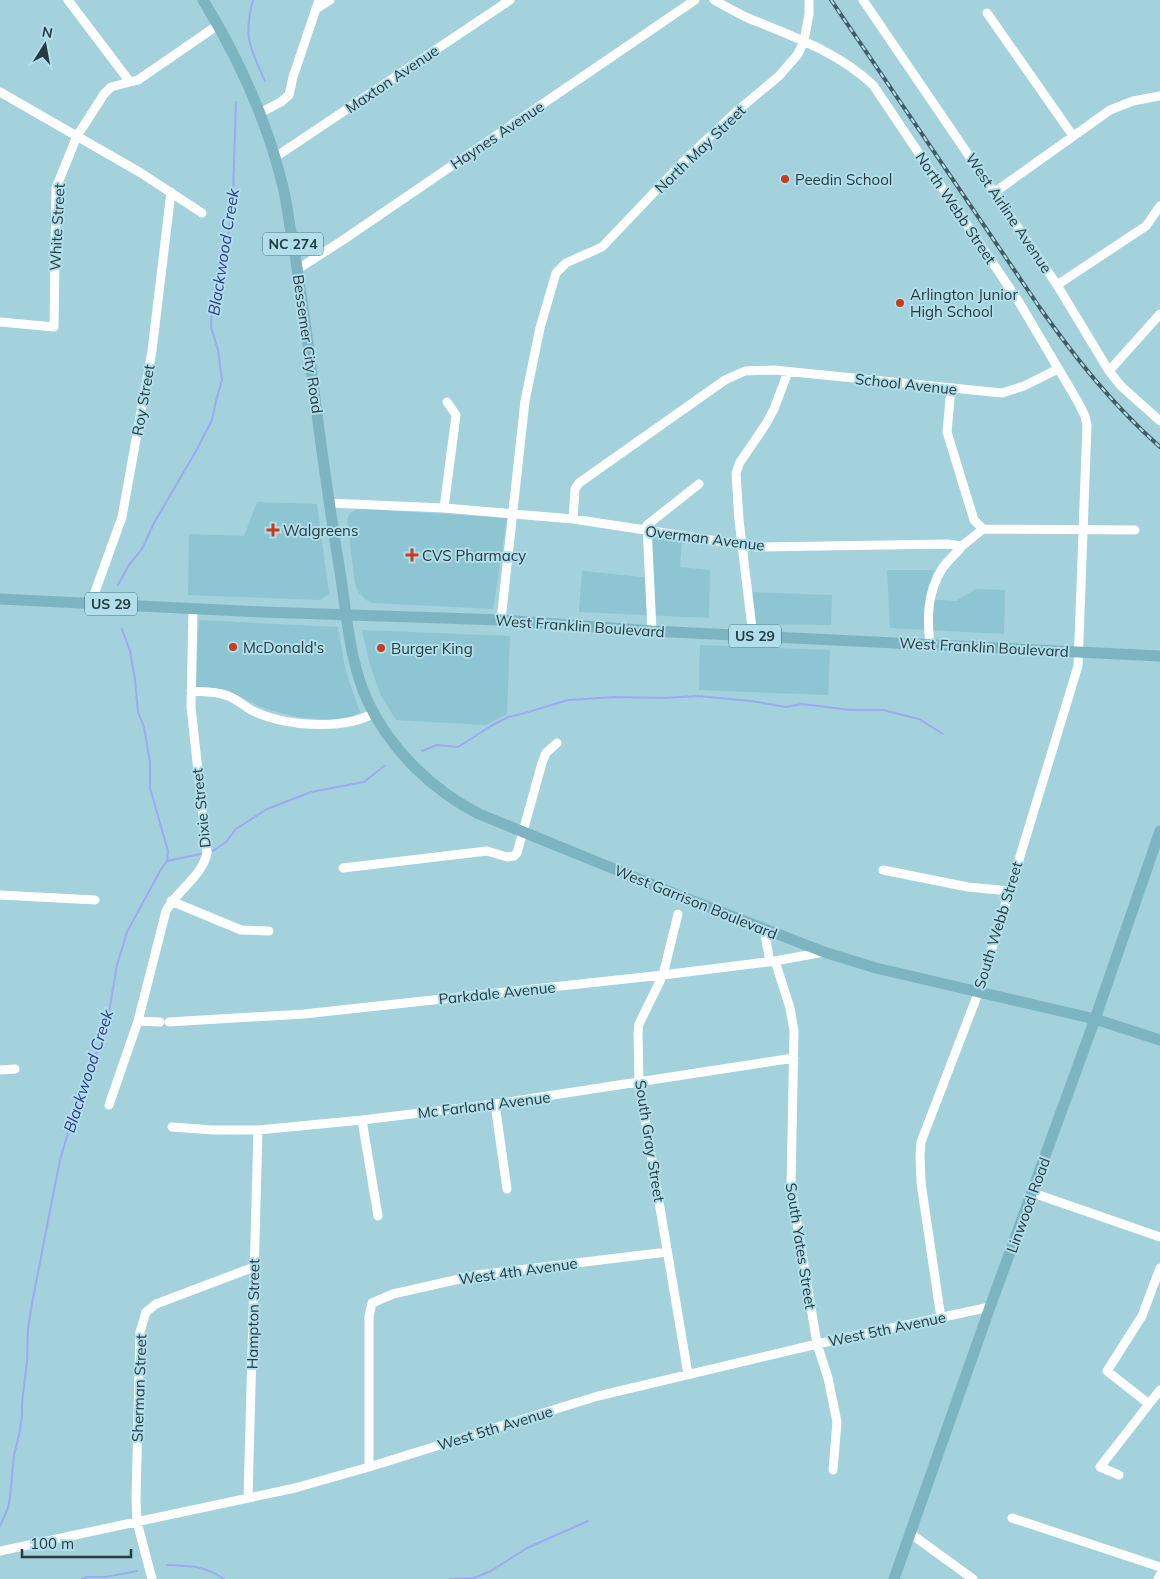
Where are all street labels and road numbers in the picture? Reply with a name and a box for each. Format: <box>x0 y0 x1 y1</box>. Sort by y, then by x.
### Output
street label: Maxton Avenue <box>342 41 442 117</box>
street label: Haynes Avenue <box>447 97 547 173</box>
street label: North May Street <box>651 101 749 197</box>
street label: North Webb Street <box>912 148 1000 268</box>
street label: West Airline Avenue <box>962 149 1056 277</box>
street label: White Street <box>45 183 69 271</box>
road number: NC 274 <box>263 232 323 255</box>
street label: Bessemer City Road <box>289 273 327 415</box>
street label: Roy Street <box>127 363 159 437</box>
street label: School Avenue <box>854 369 958 399</box>
street label: Overman Avenue <box>644 521 766 555</box>
road number: US 29 <box>85 592 137 616</box>
street label: West Franklin Boulevard <box>495 611 665 641</box>
road number: US 29 <box>729 624 781 648</box>
street label: West Franklin Boulevard <box>899 633 1069 661</box>
street label: Dixie Street <box>187 767 215 849</box>
street label: South Webb Street <box>970 859 1026 991</box>
street label: West Garrison Boulevard <box>612 861 780 943</box>
street label: Parkdale Avenue <box>438 977 556 1009</box>
street label: South Gray Street <box>631 1079 669 1203</box>
street label: Mc Farland Avenue <box>417 1087 551 1123</box>
street label: Linwood Road <box>1002 1155 1054 1255</box>
street label: South Yates Street <box>782 1181 820 1311</box>
street label: West 4th Avenue <box>457 1253 579 1289</box>
street label: Hampton Street <box>243 1259 263 1369</box>
street label: West 5th Avenue <box>826 1307 948 1351</box>
street label: Sherman Street <box>128 1334 150 1442</box>
street label: West 5th Avenue <box>435 1401 555 1455</box>

